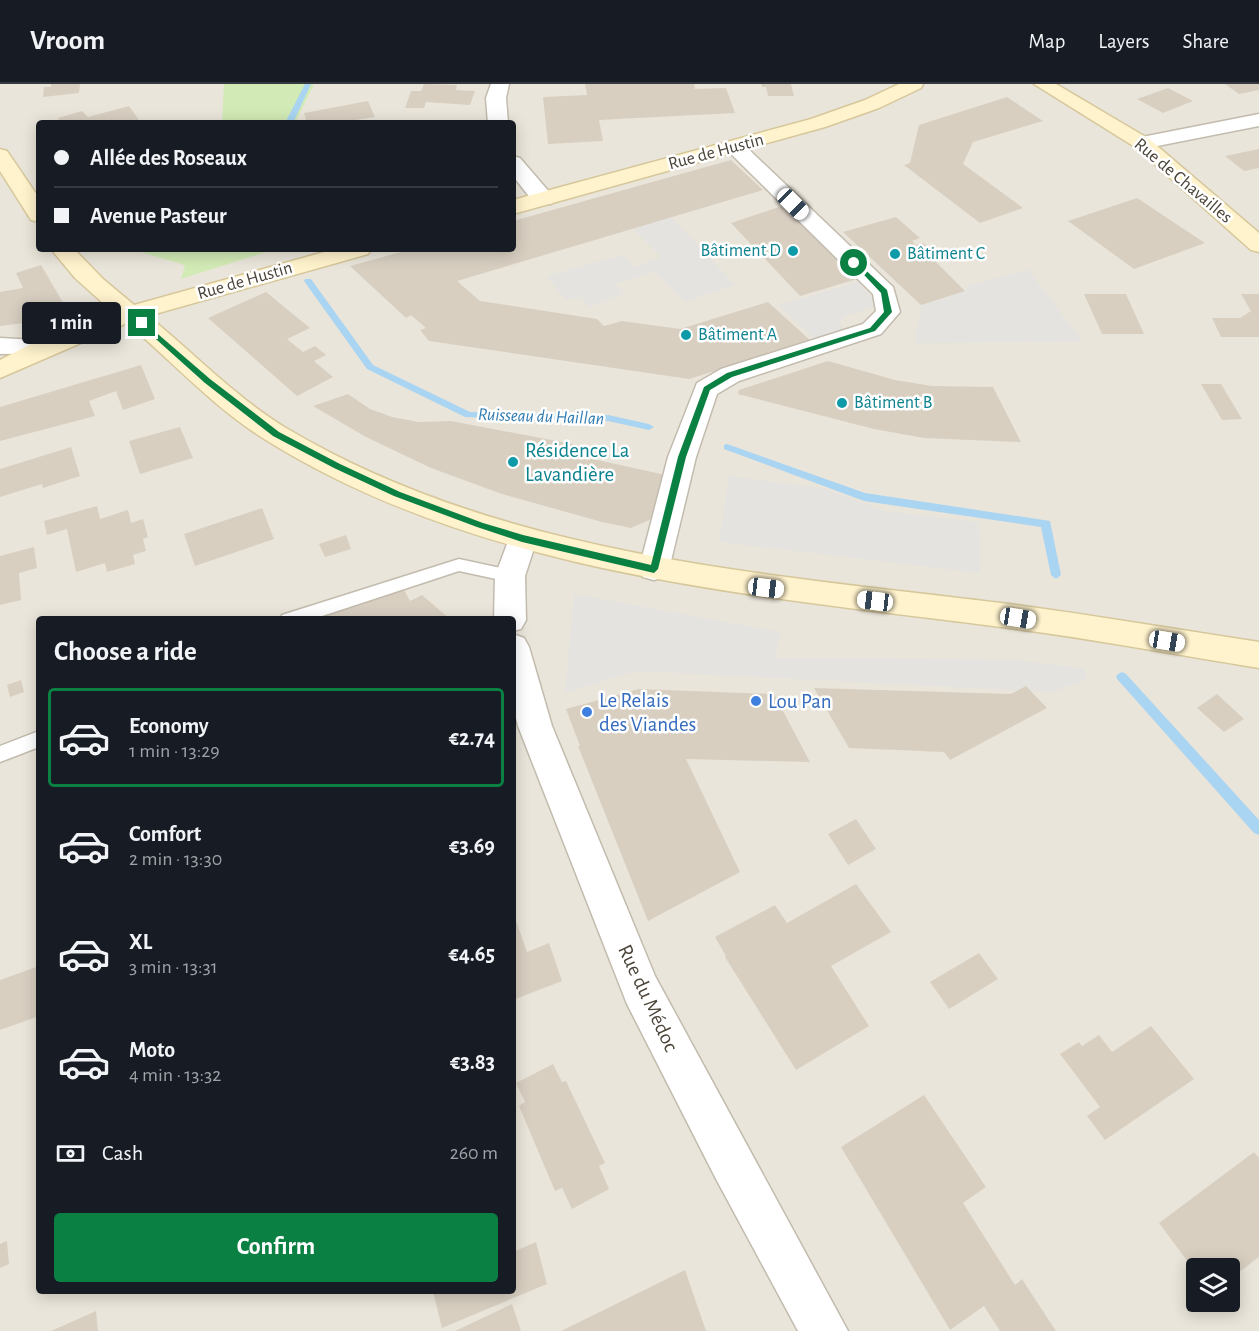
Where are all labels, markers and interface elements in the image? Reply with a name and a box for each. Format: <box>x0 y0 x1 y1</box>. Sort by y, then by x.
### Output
text: Vroom <box>30 27 105 55</box>
text: Map <box>1029 31 1065 52</box>
text: Layers <box>1098 31 1149 52</box>
text: Share <box>1182 31 1229 52</box>
street label: Rue de Hustin <box>666 131 766 173</box>
street label: Rue de Chavailles <box>1131 135 1235 227</box>
text: Allée des Roseaux <box>90 147 247 169</box>
car <box>774 185 812 223</box>
text: Avenue Pasteur <box>90 205 227 227</box>
place label: Bâtiment D <box>701 242 781 260</box>
marker: Bâtiment D <box>786 244 800 258</box>
place label: Bâtiment C <box>907 245 985 263</box>
marker: Bâtiment C <box>888 247 902 261</box>
route start <box>840 249 867 276</box>
street label: Rue de Hustin <box>195 259 295 303</box>
callout: 1 min <box>22 302 121 344</box>
route end <box>128 309 155 336</box>
text: 1 min <box>50 313 93 333</box>
place label: Bâtiment A <box>698 326 778 344</box>
marker: Bâtiment A <box>679 328 693 342</box>
place label: Bâtiment B <box>854 394 932 412</box>
marker: Bâtiment B <box>835 396 849 410</box>
water label: Ruisseau du Haillan <box>478 406 604 428</box>
place label: Résidence La Lavandière <box>525 440 630 485</box>
marker: Résidence La Lavandière <box>506 455 520 469</box>
car <box>747 577 785 599</box>
car <box>856 590 894 612</box>
car <box>999 606 1037 630</box>
car <box>1148 629 1186 653</box>
text: Choose a ride <box>54 638 197 665</box>
place label: Le Relais des Viandes <box>599 690 696 735</box>
place label: Lou Pan <box>768 691 832 712</box>
marker: Lou Pan <box>749 694 763 708</box>
marker: Le Relais des Viandes <box>580 705 594 719</box>
icon: car <box>57 711 111 765</box>
text: Economy <box>129 715 209 737</box>
text: €2.74 <box>449 727 495 749</box>
text: 1 min · 13:29 <box>129 741 220 761</box>
icon: car <box>57 819 111 873</box>
text: Comfort <box>129 823 201 845</box>
text: €3.69 <box>449 835 495 857</box>
text: 2 min · 13:30 <box>129 849 222 869</box>
icon: car <box>57 927 111 981</box>
text: XL <box>129 931 152 953</box>
street label: Rue du Médoc <box>614 941 682 1055</box>
text: €4.65 <box>448 943 495 965</box>
text: 3 min · 13:31 <box>129 957 218 977</box>
icon: car <box>57 1035 111 1089</box>
text: Moto <box>129 1039 175 1061</box>
text: €3.83 <box>450 1051 495 1073</box>
text: 4 min · 13:32 <box>129 1065 221 1085</box>
icon: cash <box>54 1137 87 1170</box>
text: Cash <box>102 1142 143 1164</box>
text: 260 m <box>450 1143 498 1163</box>
button: Confirm <box>54 1213 498 1282</box>
map controls <box>1186 1258 1240 1312</box>
button: layers <box>1186 1258 1240 1312</box>

